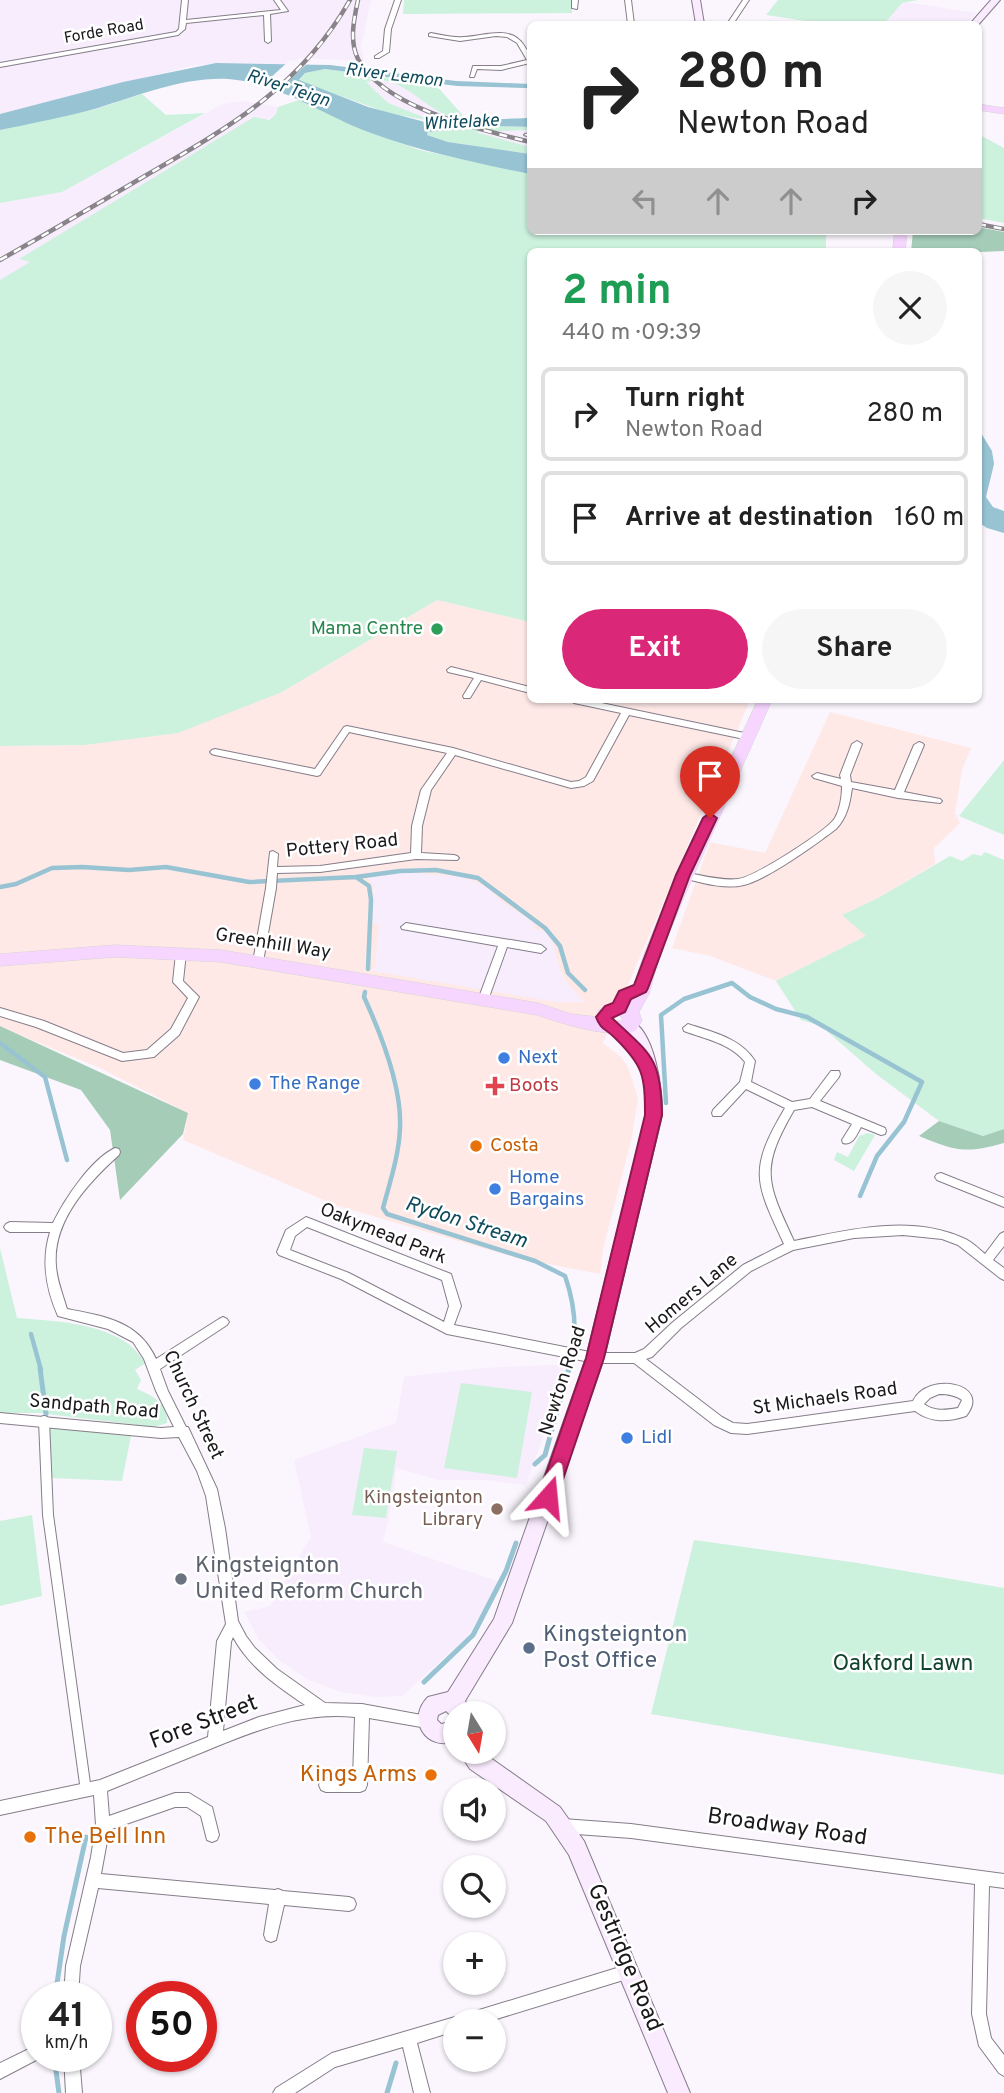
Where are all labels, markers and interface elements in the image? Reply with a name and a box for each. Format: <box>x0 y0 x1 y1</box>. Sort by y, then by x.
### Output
street label: Forde Road <box>62 15 146 49</box>
text: 280 m <box>677 44 824 106</box>
icon: right <box>562 49 653 140</box>
water label: River Lemon <box>344 59 444 93</box>
water label: River Teign <box>243 65 333 113</box>
text: Newton Road <box>677 105 869 145</box>
water label: Whitelake <box>423 109 500 136</box>
icon: left <box>626 182 664 220</box>
icon: ahead <box>699 182 737 220</box>
icon: ahead <box>772 182 810 220</box>
icon: right <box>845 182 883 220</box>
text: 2 min <box>562 266 672 319</box>
button: close <box>873 271 947 345</box>
text: 440 m · 09:39 <box>562 319 702 348</box>
text: Turn right <box>625 383 745 416</box>
icon: right <box>566 395 604 433</box>
text: 280 m <box>867 398 943 431</box>
text: Newton Road <box>625 416 763 445</box>
icon: arrive <box>566 499 604 537</box>
text: Arrive at destination <box>625 502 873 535</box>
text: 160 m <box>894 502 964 535</box>
button: Exit <box>562 609 748 689</box>
button: Share <box>762 609 947 689</box>
place label: Mama Centre <box>311 617 423 641</box>
marker: Mama Centre <box>429 621 445 637</box>
pin <box>680 746 740 818</box>
icon: arrive <box>691 757 729 795</box>
street label: Pottery Road <box>285 828 399 864</box>
street label: Greenhill Way <box>213 923 333 965</box>
place label: Next <box>518 1046 558 1070</box>
marker: Next <box>496 1050 512 1066</box>
place label: The Range <box>269 1072 360 1096</box>
place label: Boots <box>509 1074 559 1098</box>
marker: The Range <box>247 1076 263 1092</box>
marker: Boots <box>487 1078 503 1094</box>
place label: Costa <box>490 1134 539 1158</box>
marker: Costa <box>468 1138 484 1154</box>
place label: Home Bargains <box>509 1166 584 1212</box>
marker: Home Bargains <box>487 1181 503 1197</box>
water label: Rydon Stream <box>402 1191 531 1256</box>
street label: Oakymead Park <box>316 1198 450 1270</box>
street label: Homers Lane <box>641 1248 743 1340</box>
street label: Newton Road <box>534 1323 592 1439</box>
street label: Church Street <box>157 1347 229 1463</box>
street label: St Michaels Road <box>751 1377 899 1421</box>
street label: Sandpath Road <box>28 1389 160 1425</box>
place label: Lidl <box>641 1426 672 1450</box>
marker: Lidl <box>619 1430 635 1446</box>
position arrow <box>511 1460 585 1534</box>
place label: Kingsteignton Library <box>364 1486 483 1532</box>
marker: Kingsteignton Library <box>489 1501 505 1517</box>
place label: Kingsteignton United Reform Church <box>195 1552 423 1607</box>
marker: Kingsteignton United Reform Church <box>173 1571 189 1587</box>
place label: Kingsteignton Post Office <box>543 1621 687 1676</box>
marker: Kingsteignton Post Office <box>521 1640 537 1656</box>
park label: Oakford Lawn <box>832 1650 974 1679</box>
street label: Fore Street <box>146 1689 262 1757</box>
north arrow <box>443 1701 506 1764</box>
map controls <box>443 1701 506 2072</box>
place label: Kings Arms <box>300 1761 417 1790</box>
marker: Kings Arms <box>423 1767 439 1783</box>
button: sound <box>443 1778 506 1841</box>
street label: Broadway Road <box>705 1802 869 1854</box>
place label: The Bell Inn <box>44 1823 166 1852</box>
marker: The Bell Inn <box>22 1829 38 1845</box>
button: search <box>443 1855 506 1918</box>
street label: Gestridge Road <box>580 1880 668 2036</box>
button: + <box>443 1932 506 1995</box>
speed limit sign: 50 <box>126 1981 217 2072</box>
text: 41 <box>48 1995 85 2039</box>
button: − <box>443 2009 506 2072</box>
text: km/h <box>45 2032 88 2055</box>

